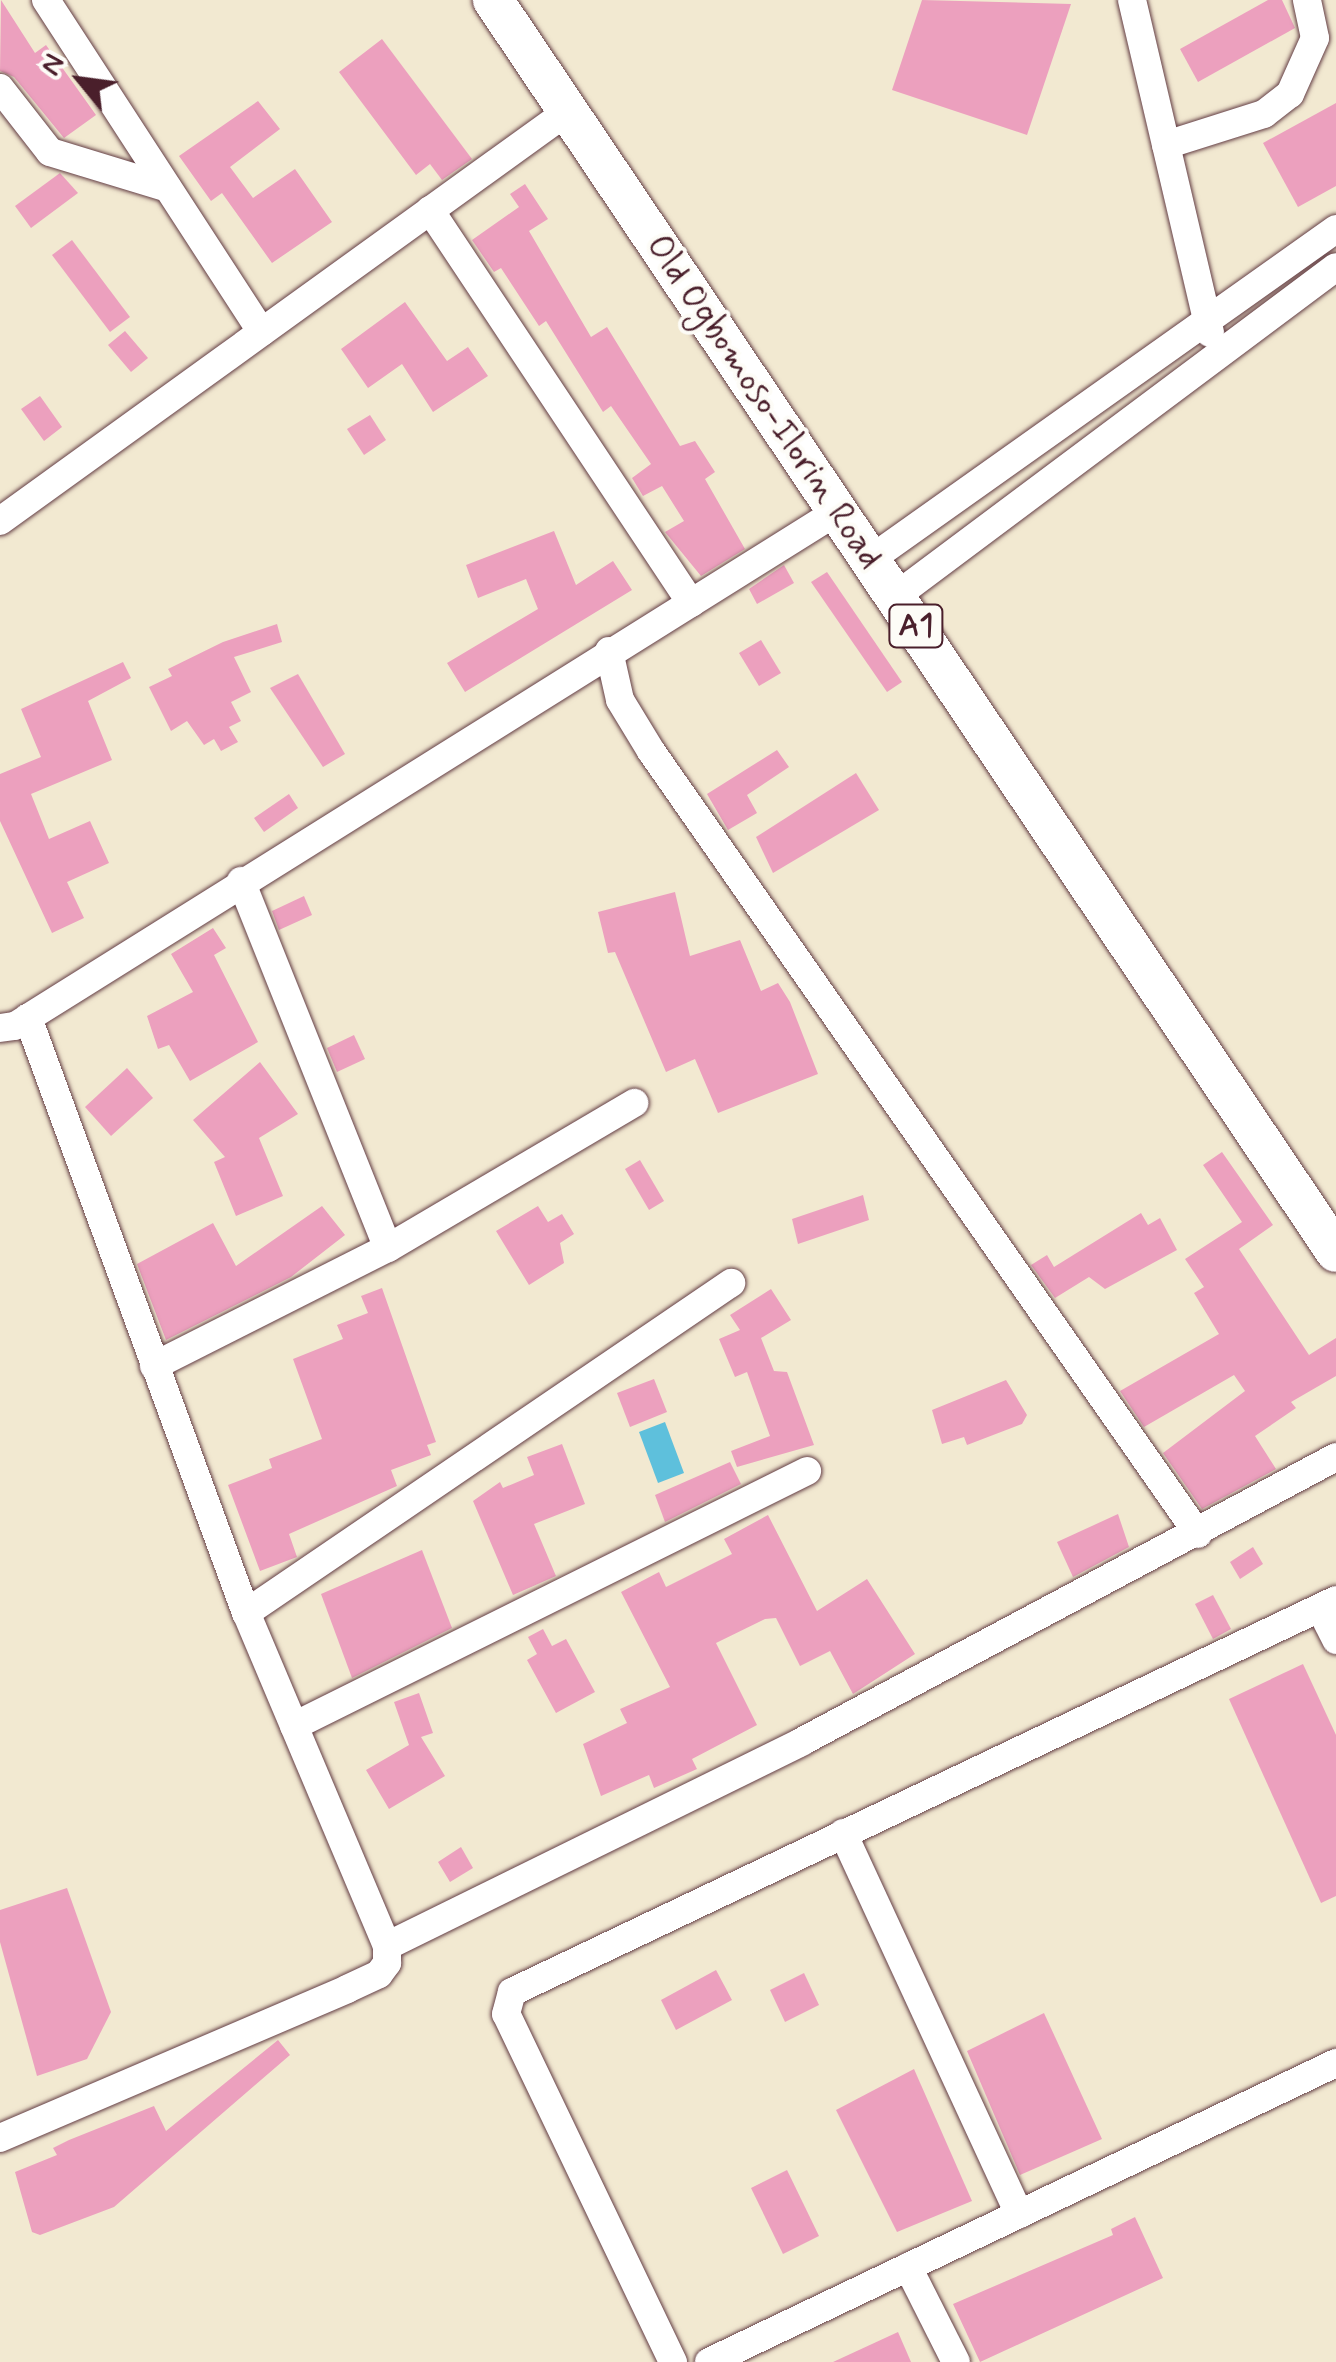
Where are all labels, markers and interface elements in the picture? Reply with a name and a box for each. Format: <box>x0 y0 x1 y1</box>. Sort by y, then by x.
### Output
north arrow <box>30 30 130 130</box>
text: N <box>33 48 74 82</box>
street label: Old Ogbomoso-Ilorin Road <box>634 224 894 580</box>
road number: A1 <box>886 599 946 653</box>

